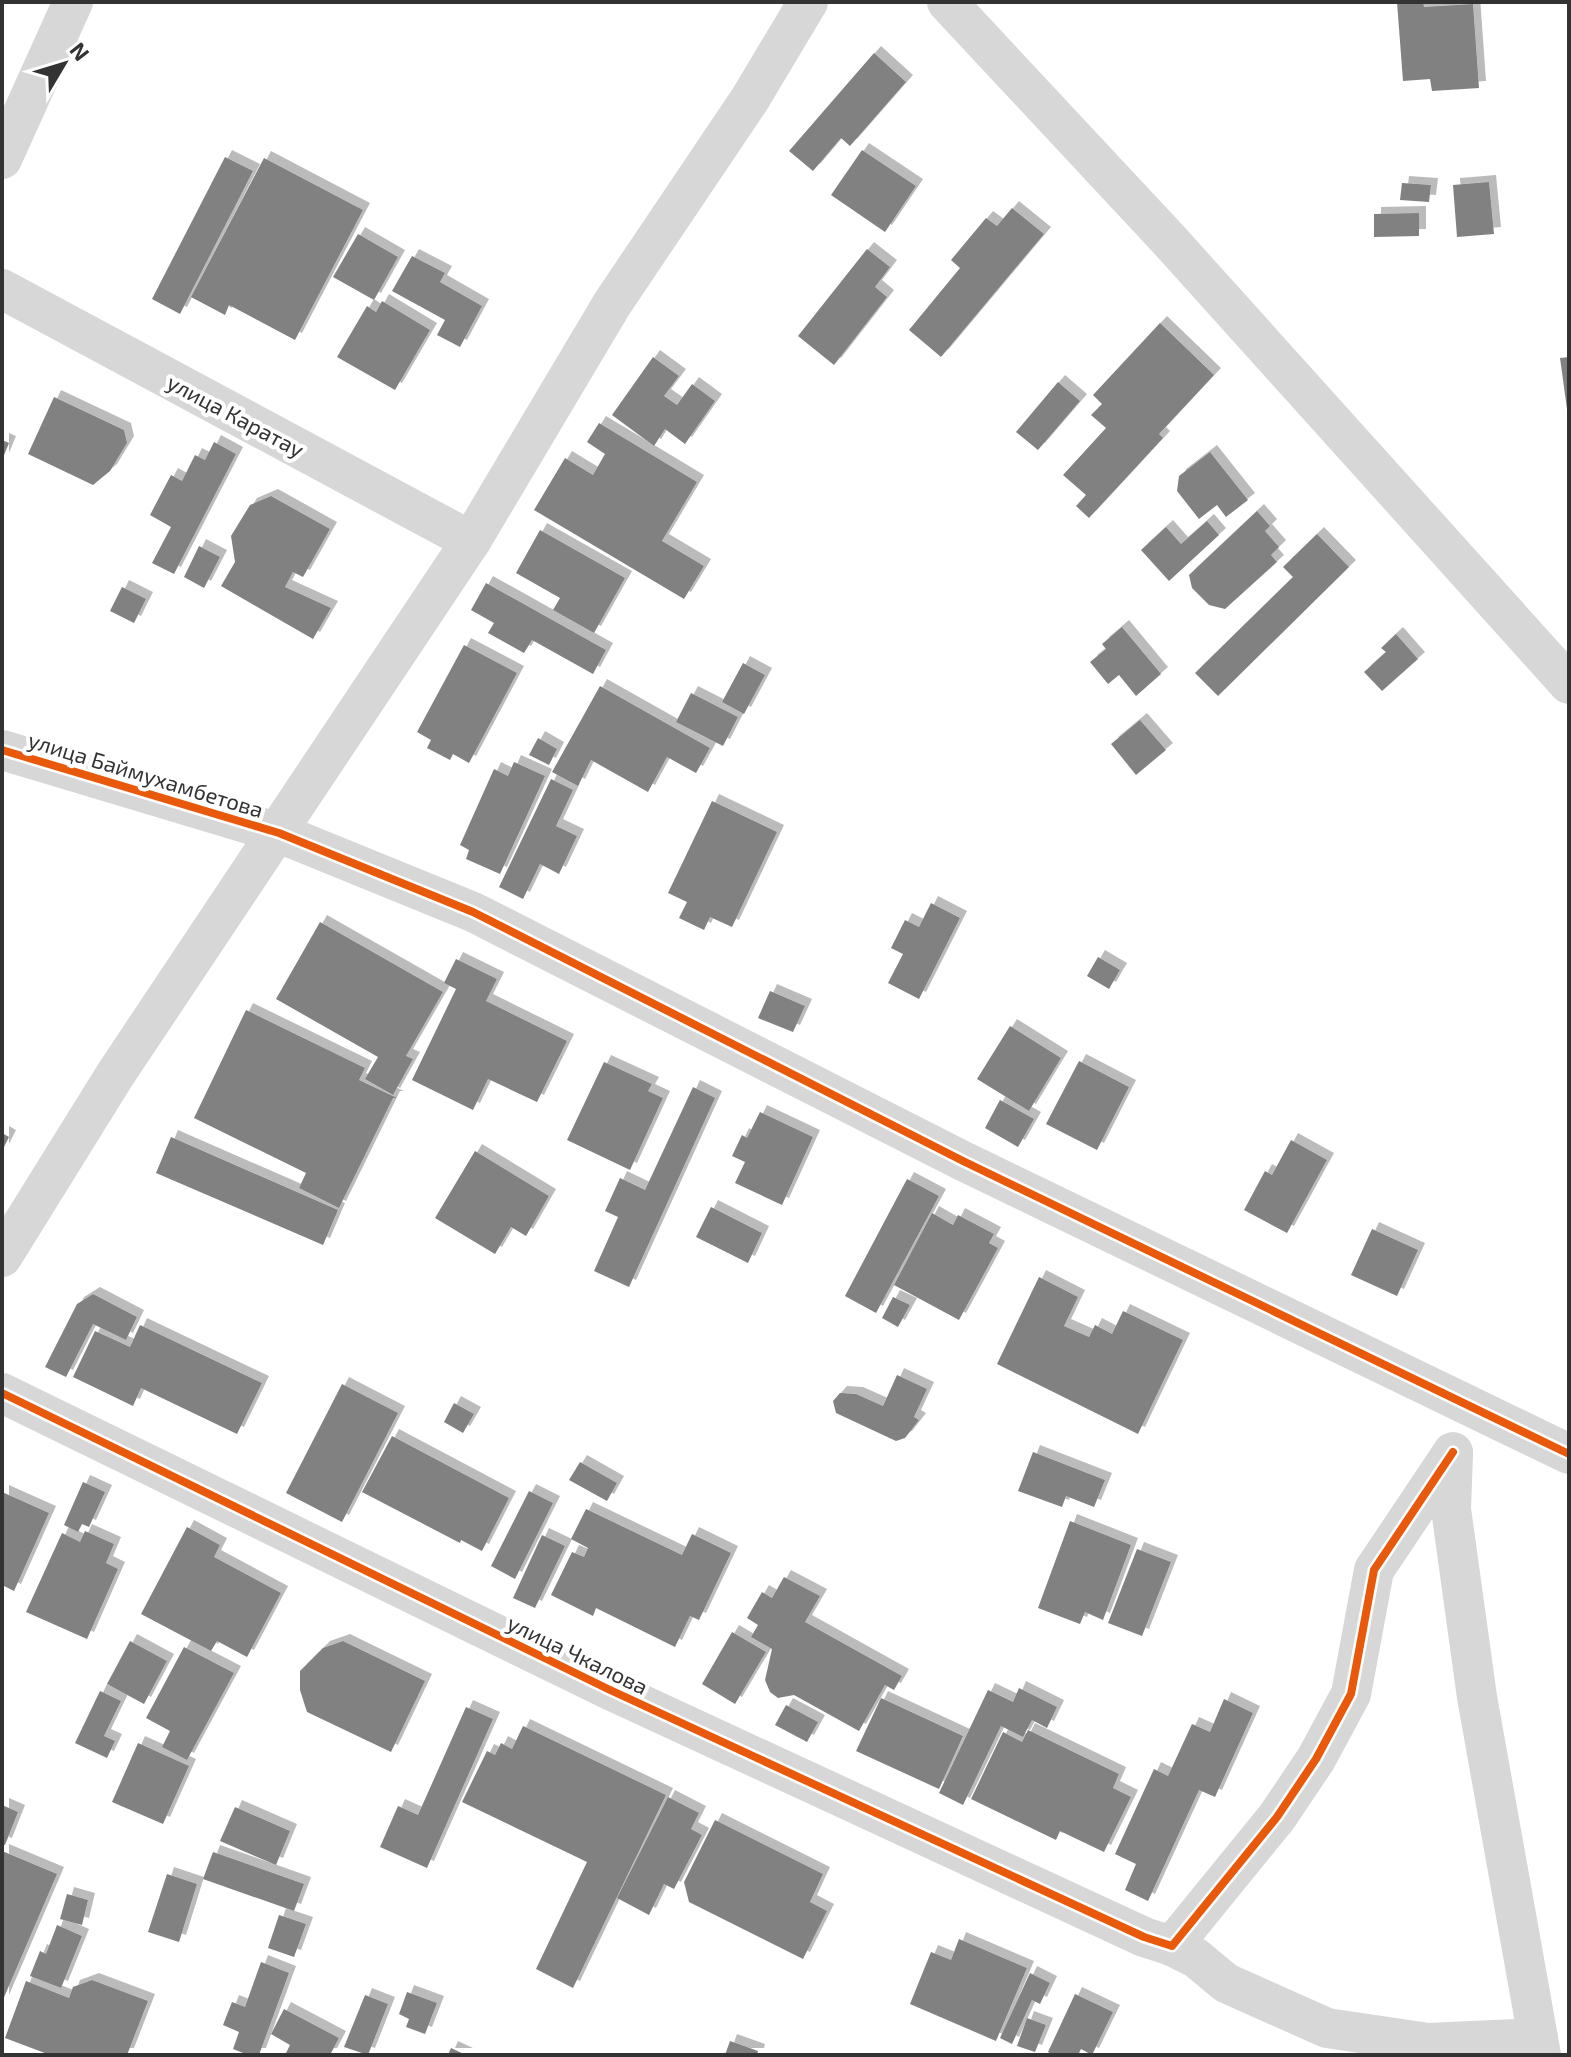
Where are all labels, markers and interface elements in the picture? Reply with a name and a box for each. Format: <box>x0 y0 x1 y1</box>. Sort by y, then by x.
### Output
north arrow <box>24 24 104 104</box>
text: N <box>65 37 96 65</box>
street label: улица Каратау <box>163 368 309 463</box>
street label: улица Баймухамбетова <box>25 726 267 823</box>
street label: улица Чкалова <box>503 1609 653 1700</box>

